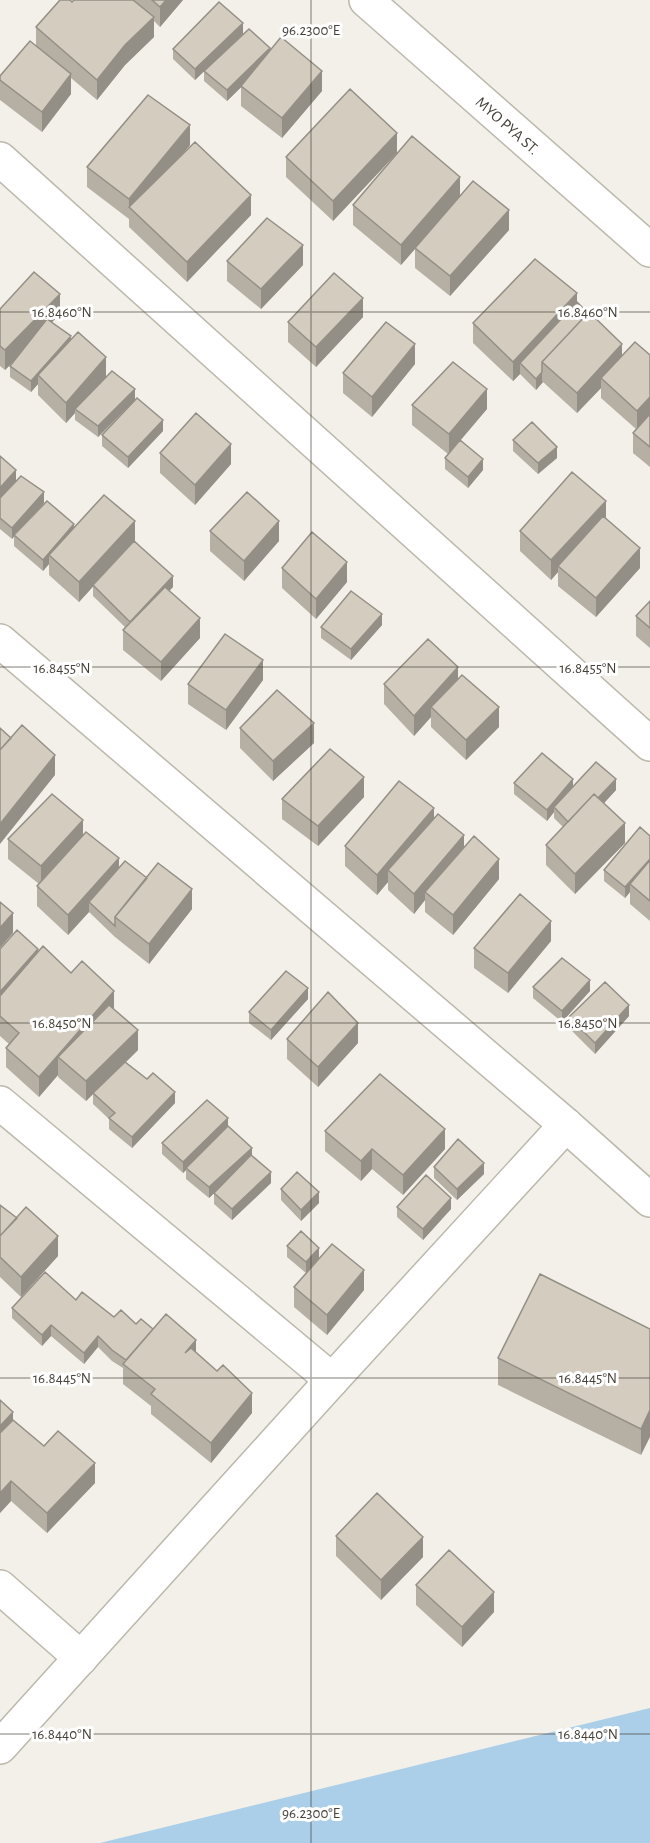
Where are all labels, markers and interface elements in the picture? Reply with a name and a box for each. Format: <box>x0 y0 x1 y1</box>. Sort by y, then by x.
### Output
text: 96.2300°E <box>282 23 340 38</box>
street label: MYO PYA ST. <box>472 94 542 158</box>
text: 16.8460°N <box>32 305 92 320</box>
text: 16.8460°N <box>558 305 618 320</box>
text: 16.8455°N <box>33 661 91 676</box>
text: 16.8455°N <box>559 661 617 676</box>
text: 16.8450°N <box>33 1016 91 1031</box>
text: 16.8450°N <box>559 1016 617 1031</box>
text: 16.8445°N <box>33 1371 91 1386</box>
text: 16.8445°N <box>559 1371 617 1386</box>
text: 16.8440°N <box>32 1727 92 1742</box>
text: 16.8440°N <box>558 1727 618 1742</box>
text: 96.2300°E <box>282 1806 340 1821</box>

